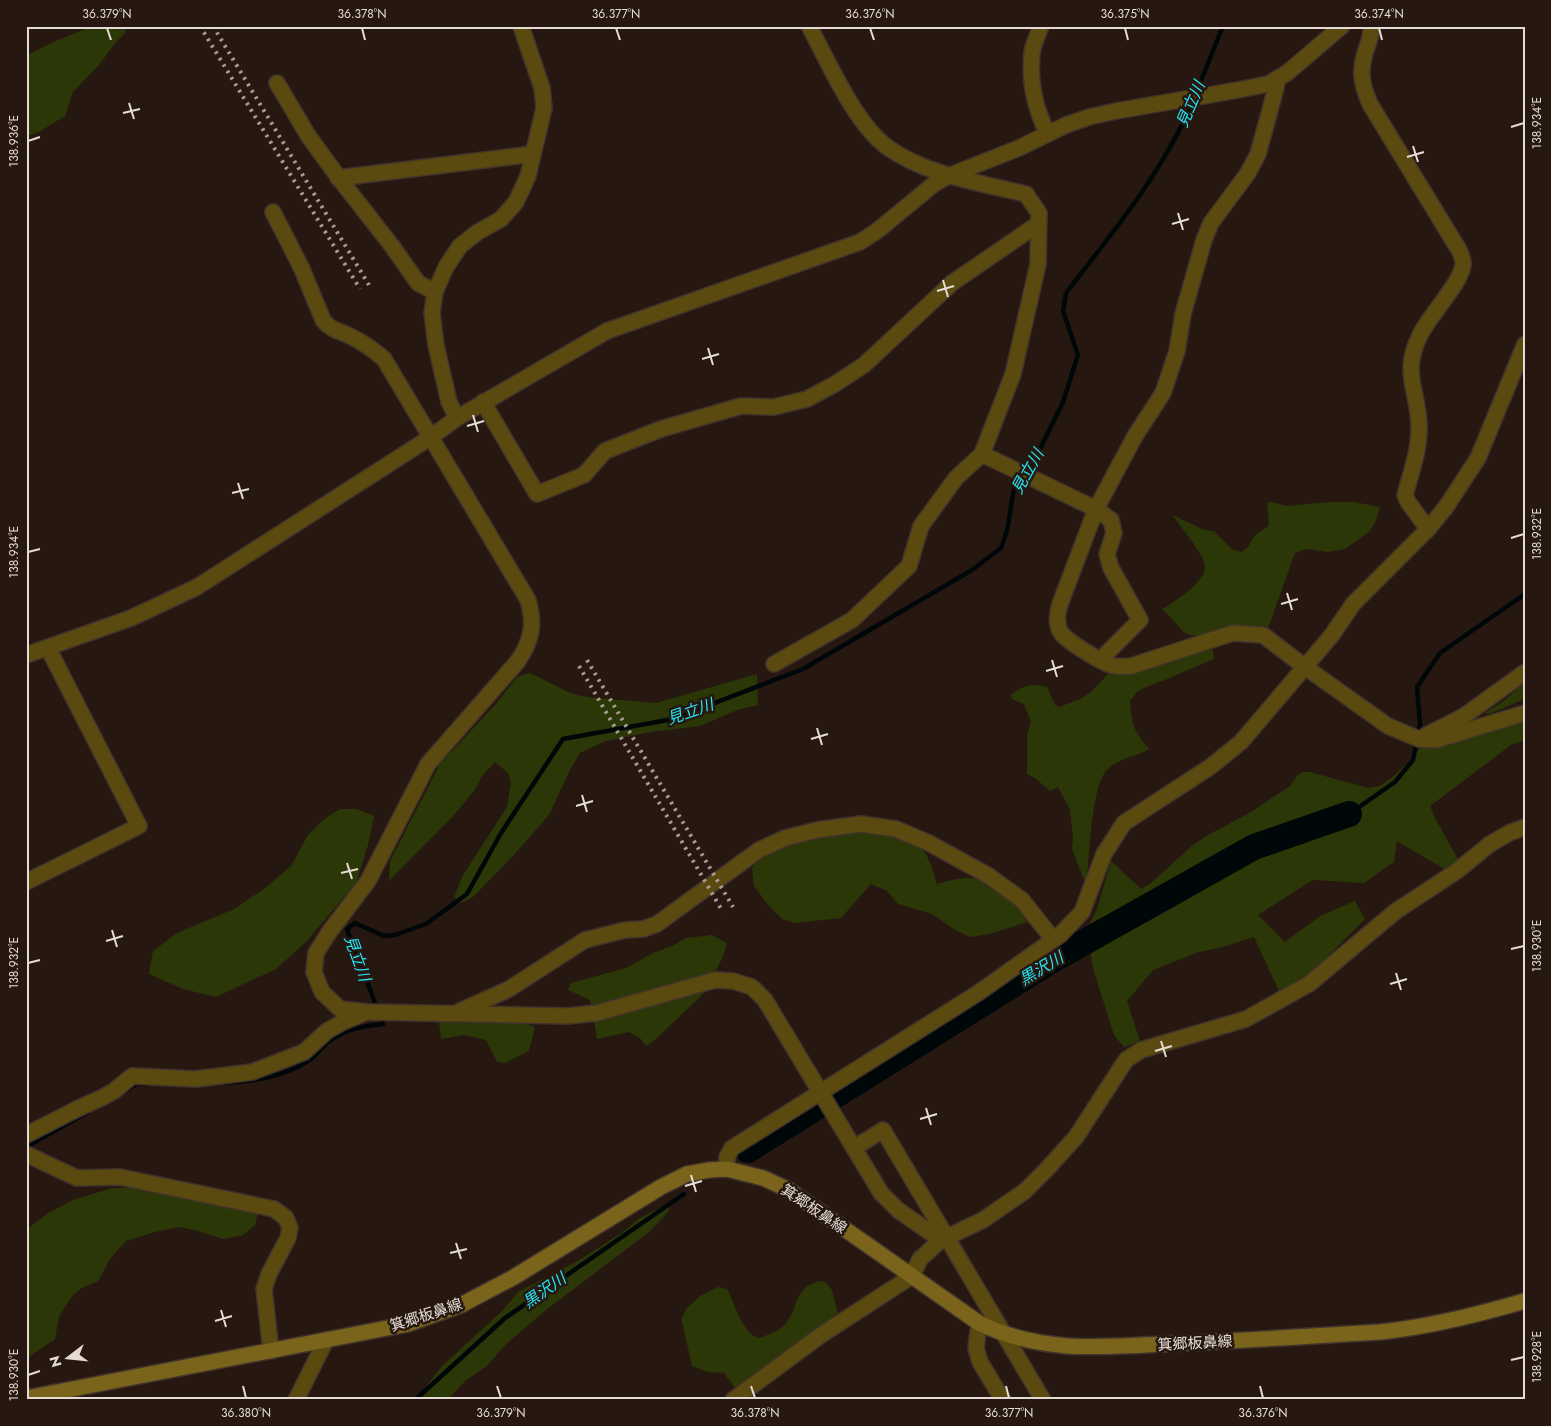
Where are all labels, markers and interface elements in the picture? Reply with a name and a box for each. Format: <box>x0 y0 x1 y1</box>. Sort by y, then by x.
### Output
text: 36.379°N <box>82 5 132 23</box>
text: 36.378°N <box>338 5 386 23</box>
text: 36.377°N <box>592 5 640 23</box>
text: 36.376°N <box>845 5 895 23</box>
text: 36.375°N <box>1100 5 1150 23</box>
text: 36.374°N <box>1354 5 1404 23</box>
water label: 見立川 <box>1170 76 1211 131</box>
text: 138.934°E <box>1528 97 1546 149</box>
text: 138.936°E <box>5 115 23 167</box>
water label: 見立川 <box>1006 443 1050 498</box>
text: 138.932°E <box>1528 508 1546 560</box>
text: 138.934°E <box>5 526 23 578</box>
water label: 見立川 <box>664 692 718 730</box>
text: 138.930°E <box>1528 920 1546 972</box>
water label: 見立川 <box>339 932 377 987</box>
text: 138.932°E <box>5 937 23 989</box>
water label: 黒沢川 <box>1015 945 1069 991</box>
street label: 箕郷板鼻線 <box>777 1179 851 1239</box>
water label: 黒沢川 <box>518 1266 572 1314</box>
street label: 箕郷板鼻線 <box>387 1293 465 1337</box>
street label: 箕郷板鼻線 <box>1157 1330 1233 1356</box>
text: 138.928°E <box>1528 1331 1546 1383</box>
north arrow <box>42 1334 92 1384</box>
text: 138.930°E <box>5 1349 23 1401</box>
text: N <box>44 1353 67 1370</box>
text: 36.380°N <box>221 1404 271 1422</box>
text: 36.379°N <box>476 1404 526 1422</box>
text: 36.378°N <box>731 1404 779 1422</box>
text: 36.377°N <box>985 1404 1033 1422</box>
text: 36.376°N <box>1238 1404 1288 1422</box>

